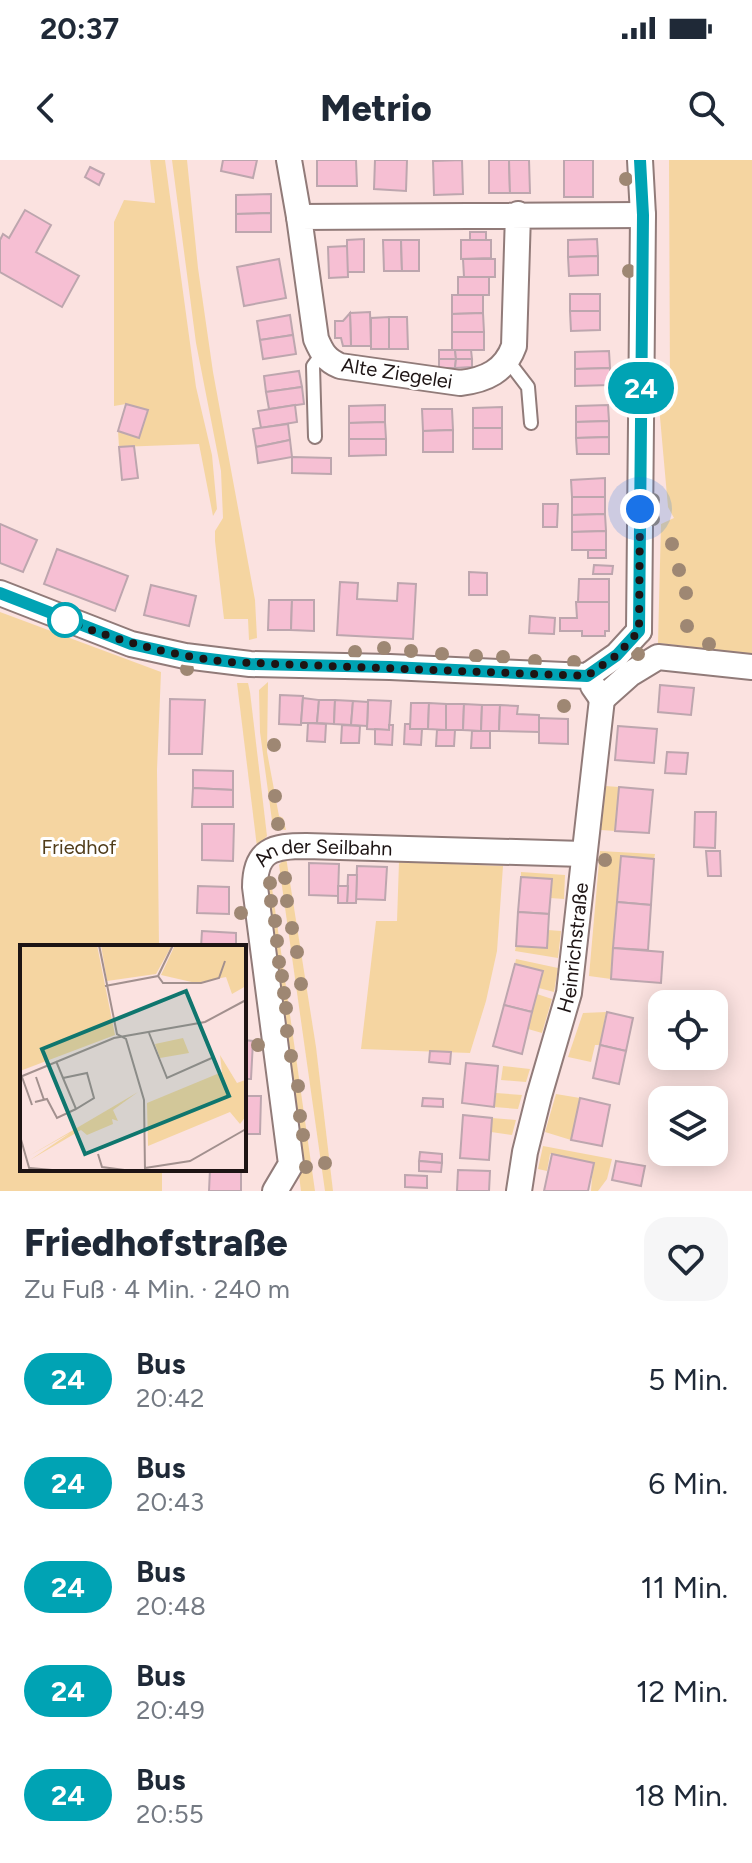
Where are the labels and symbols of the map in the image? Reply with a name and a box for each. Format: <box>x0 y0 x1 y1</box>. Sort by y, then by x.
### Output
street label: Alte Ziegelei <box>340 352 454 394</box>
line badge: 24 <box>605 362 677 414</box>
your location <box>620 489 660 529</box>
unlabelled marker <box>48 603 82 637</box>
street label: An der Seilbahn <box>248 834 393 871</box>
park label: Friedhof <box>42 835 117 859</box>
street label: Heinrichstraße <box>552 881 593 1016</box>
inset map <box>20 945 246 1171</box>

